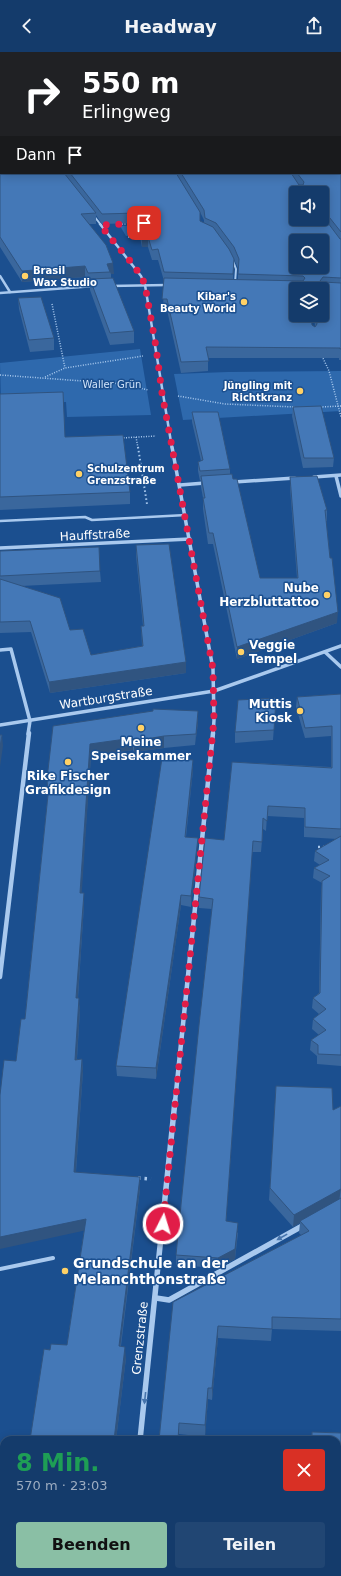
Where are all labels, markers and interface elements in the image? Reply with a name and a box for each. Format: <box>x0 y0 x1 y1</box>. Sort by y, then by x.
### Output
icon: back <box>16 15 38 37</box>
icon: share <box>303 15 325 37</box>
text: Headway <box>124 16 217 37</box>
text: 550 m <box>82 67 179 100</box>
icon: right <box>16 68 68 120</box>
text: Erlingweg <box>82 101 171 122</box>
icon: arrive <box>64 144 86 166</box>
text: Dann <box>16 146 56 164</box>
map controls <box>289 186 329 322</box>
button: sound <box>289 186 329 226</box>
pin <box>127 206 161 240</box>
icon: arrive <box>133 212 155 234</box>
button: search <box>289 234 329 274</box>
place label: Brasil Wax Studio <box>33 265 97 288</box>
marker: Brasil Wax Studio <box>20 271 30 281</box>
button: layers <box>289 282 329 322</box>
place label: Kibar's Beauty World <box>160 291 236 314</box>
marker: Kibar's Beauty World <box>239 297 249 307</box>
park label: Waller Grün <box>83 379 141 390</box>
place label: Jüngling mit Richtkranz <box>223 380 292 403</box>
marker: Jüngling mit Richtkranz <box>295 386 305 396</box>
place label: Schulzentrum Grenzstraße <box>87 463 165 486</box>
marker: Schulzentrum Grenzstraße <box>74 469 84 479</box>
street label: Hauffstraße <box>59 526 131 544</box>
place label: Nube Herzbluttattoo <box>219 581 319 609</box>
marker: Nube Herzbluttattoo <box>322 590 332 600</box>
place label: Veggie Tempel <box>249 638 297 666</box>
marker: Veggie Tempel <box>236 647 246 657</box>
street label: Wartburgstraße <box>59 684 153 712</box>
place label: Muttis Kiosk <box>249 697 293 725</box>
marker: Muttis Kiosk <box>295 706 305 716</box>
marker: Meine Speisekammer <box>136 723 146 733</box>
place label: Meine Speisekammer <box>91 735 191 763</box>
marker: Rike Fischer Grafikdesign <box>63 757 73 767</box>
place label: Rike Fischer Grafikdesign <box>25 769 111 797</box>
position arrow <box>142 1203 184 1245</box>
one-way arrow <box>276 1234 288 1241</box>
place label: Grundschule an der Melanchthonstraße <box>73 1255 228 1287</box>
marker: Grundschule an der Melanchthonstraße <box>60 1266 70 1276</box>
street label: Grenzstraße <box>129 1301 151 1375</box>
one-way arrow <box>141 1392 148 1404</box>
text: 8 Min. <box>16 1449 99 1477</box>
button: close <box>283 1449 325 1491</box>
text: 570 m · 23:03 <box>16 1478 107 1493</box>
button: Beenden <box>16 1522 167 1568</box>
button: Teilen <box>175 1522 325 1568</box>

